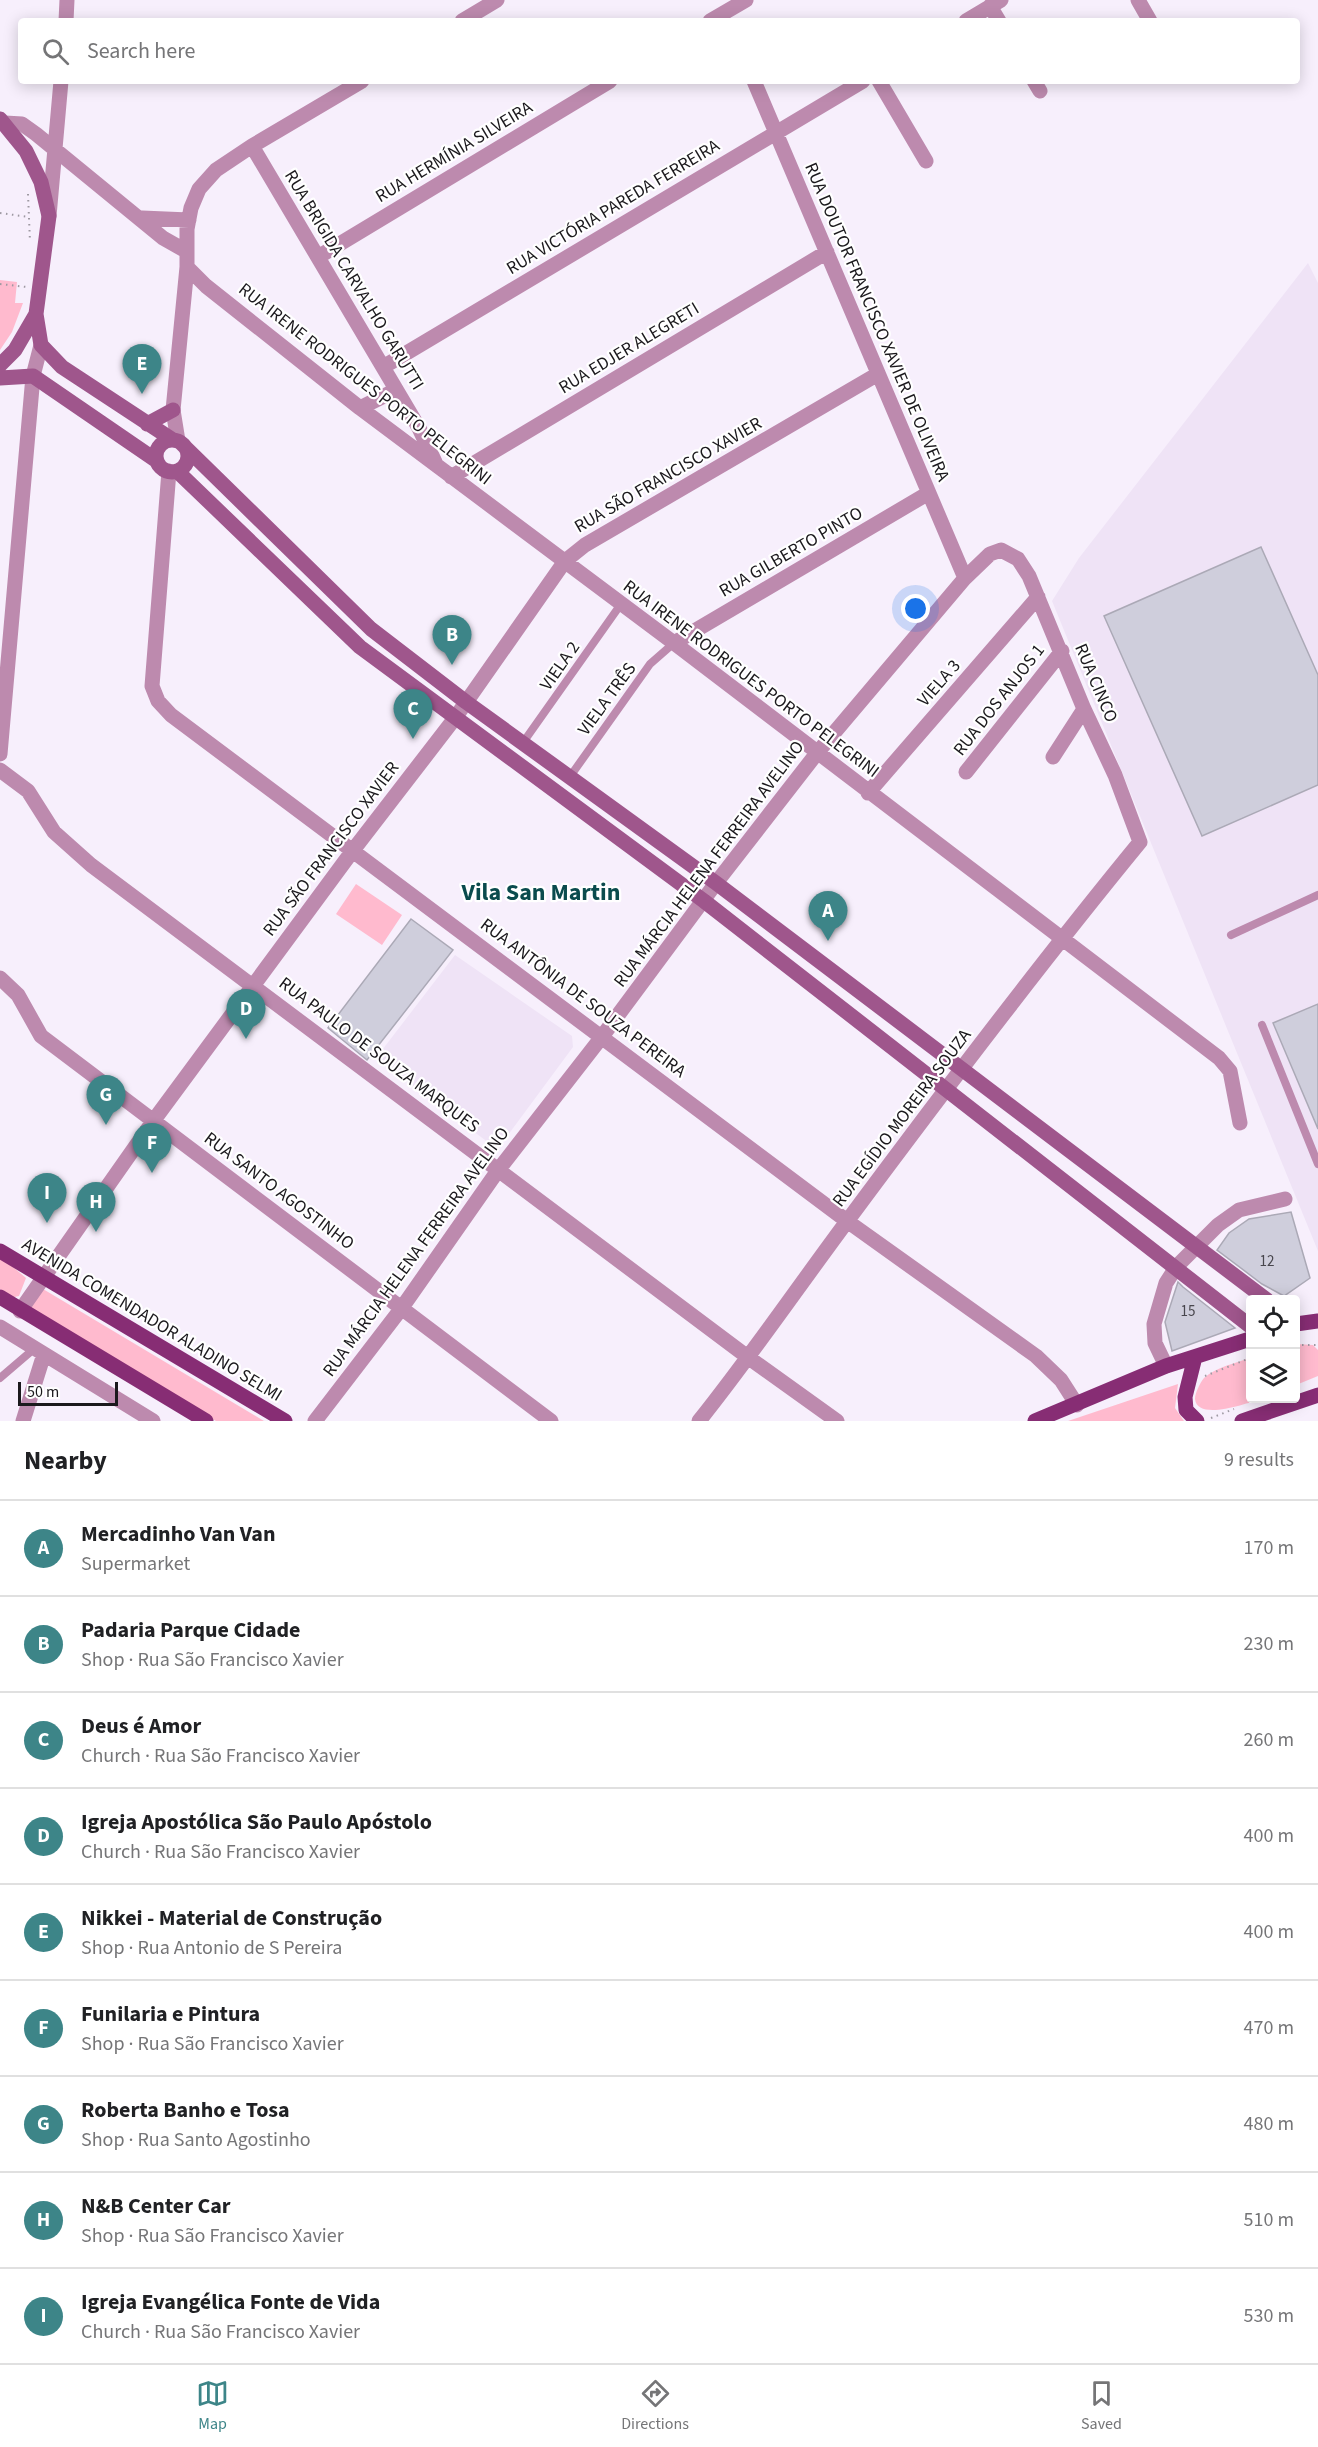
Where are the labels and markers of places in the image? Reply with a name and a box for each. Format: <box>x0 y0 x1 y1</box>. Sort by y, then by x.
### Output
pin: E <box>122 344 162 394</box>
pin: B <box>432 616 472 665</box>
pin: C <box>394 690 432 739</box>
pin: A <box>808 892 848 941</box>
pin: D <box>226 990 266 1039</box>
pin: G <box>86 1076 126 1125</box>
pin: F <box>132 1124 172 1173</box>
pin: I <box>28 1174 66 1223</box>
pin: H <box>76 1182 116 1232</box>

